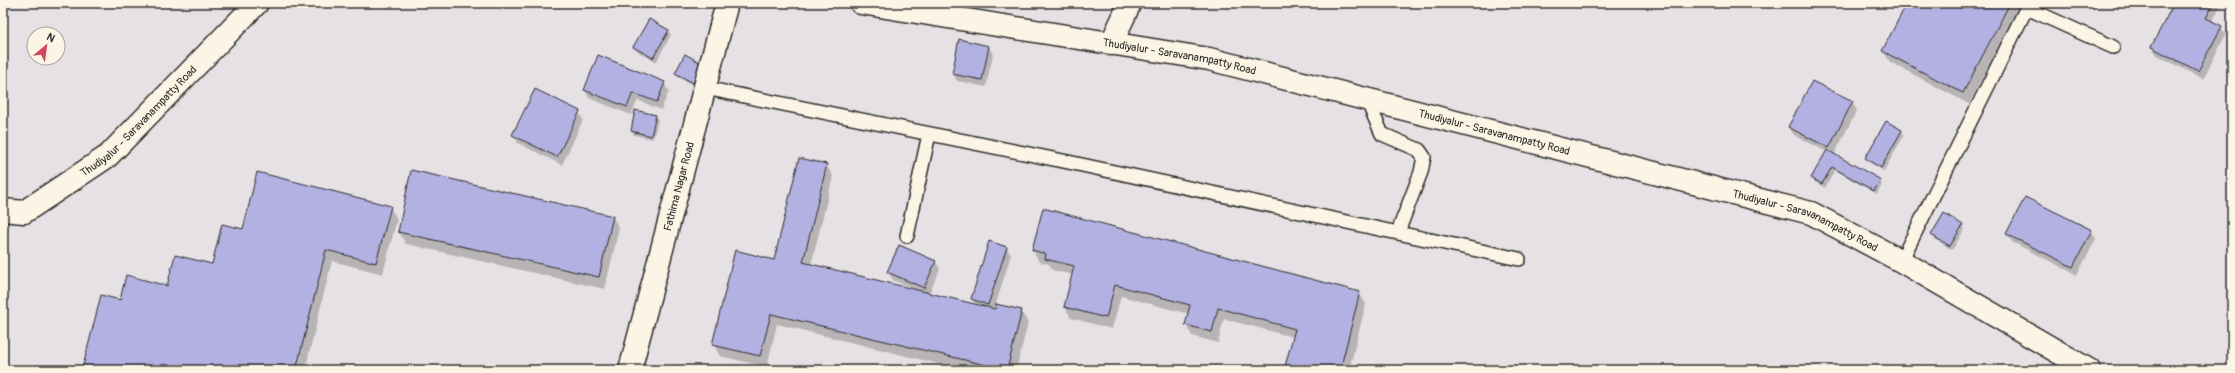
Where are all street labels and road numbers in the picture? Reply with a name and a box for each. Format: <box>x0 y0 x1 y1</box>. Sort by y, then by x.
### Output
street label: Thudiyalur - Saravanampatty Road <box>1102 36 1258 77</box>
street label: Thudiyalur - Saravanampatty Road <box>78 63 199 179</box>
street label: Thudiyalur - Saravanampatty Road <box>1417 106 1571 158</box>
street label: Fathima Nagar Road <box>661 140 697 232</box>
street label: Thudiyalur - Saravanampatty Road <box>1731 187 1880 254</box>

